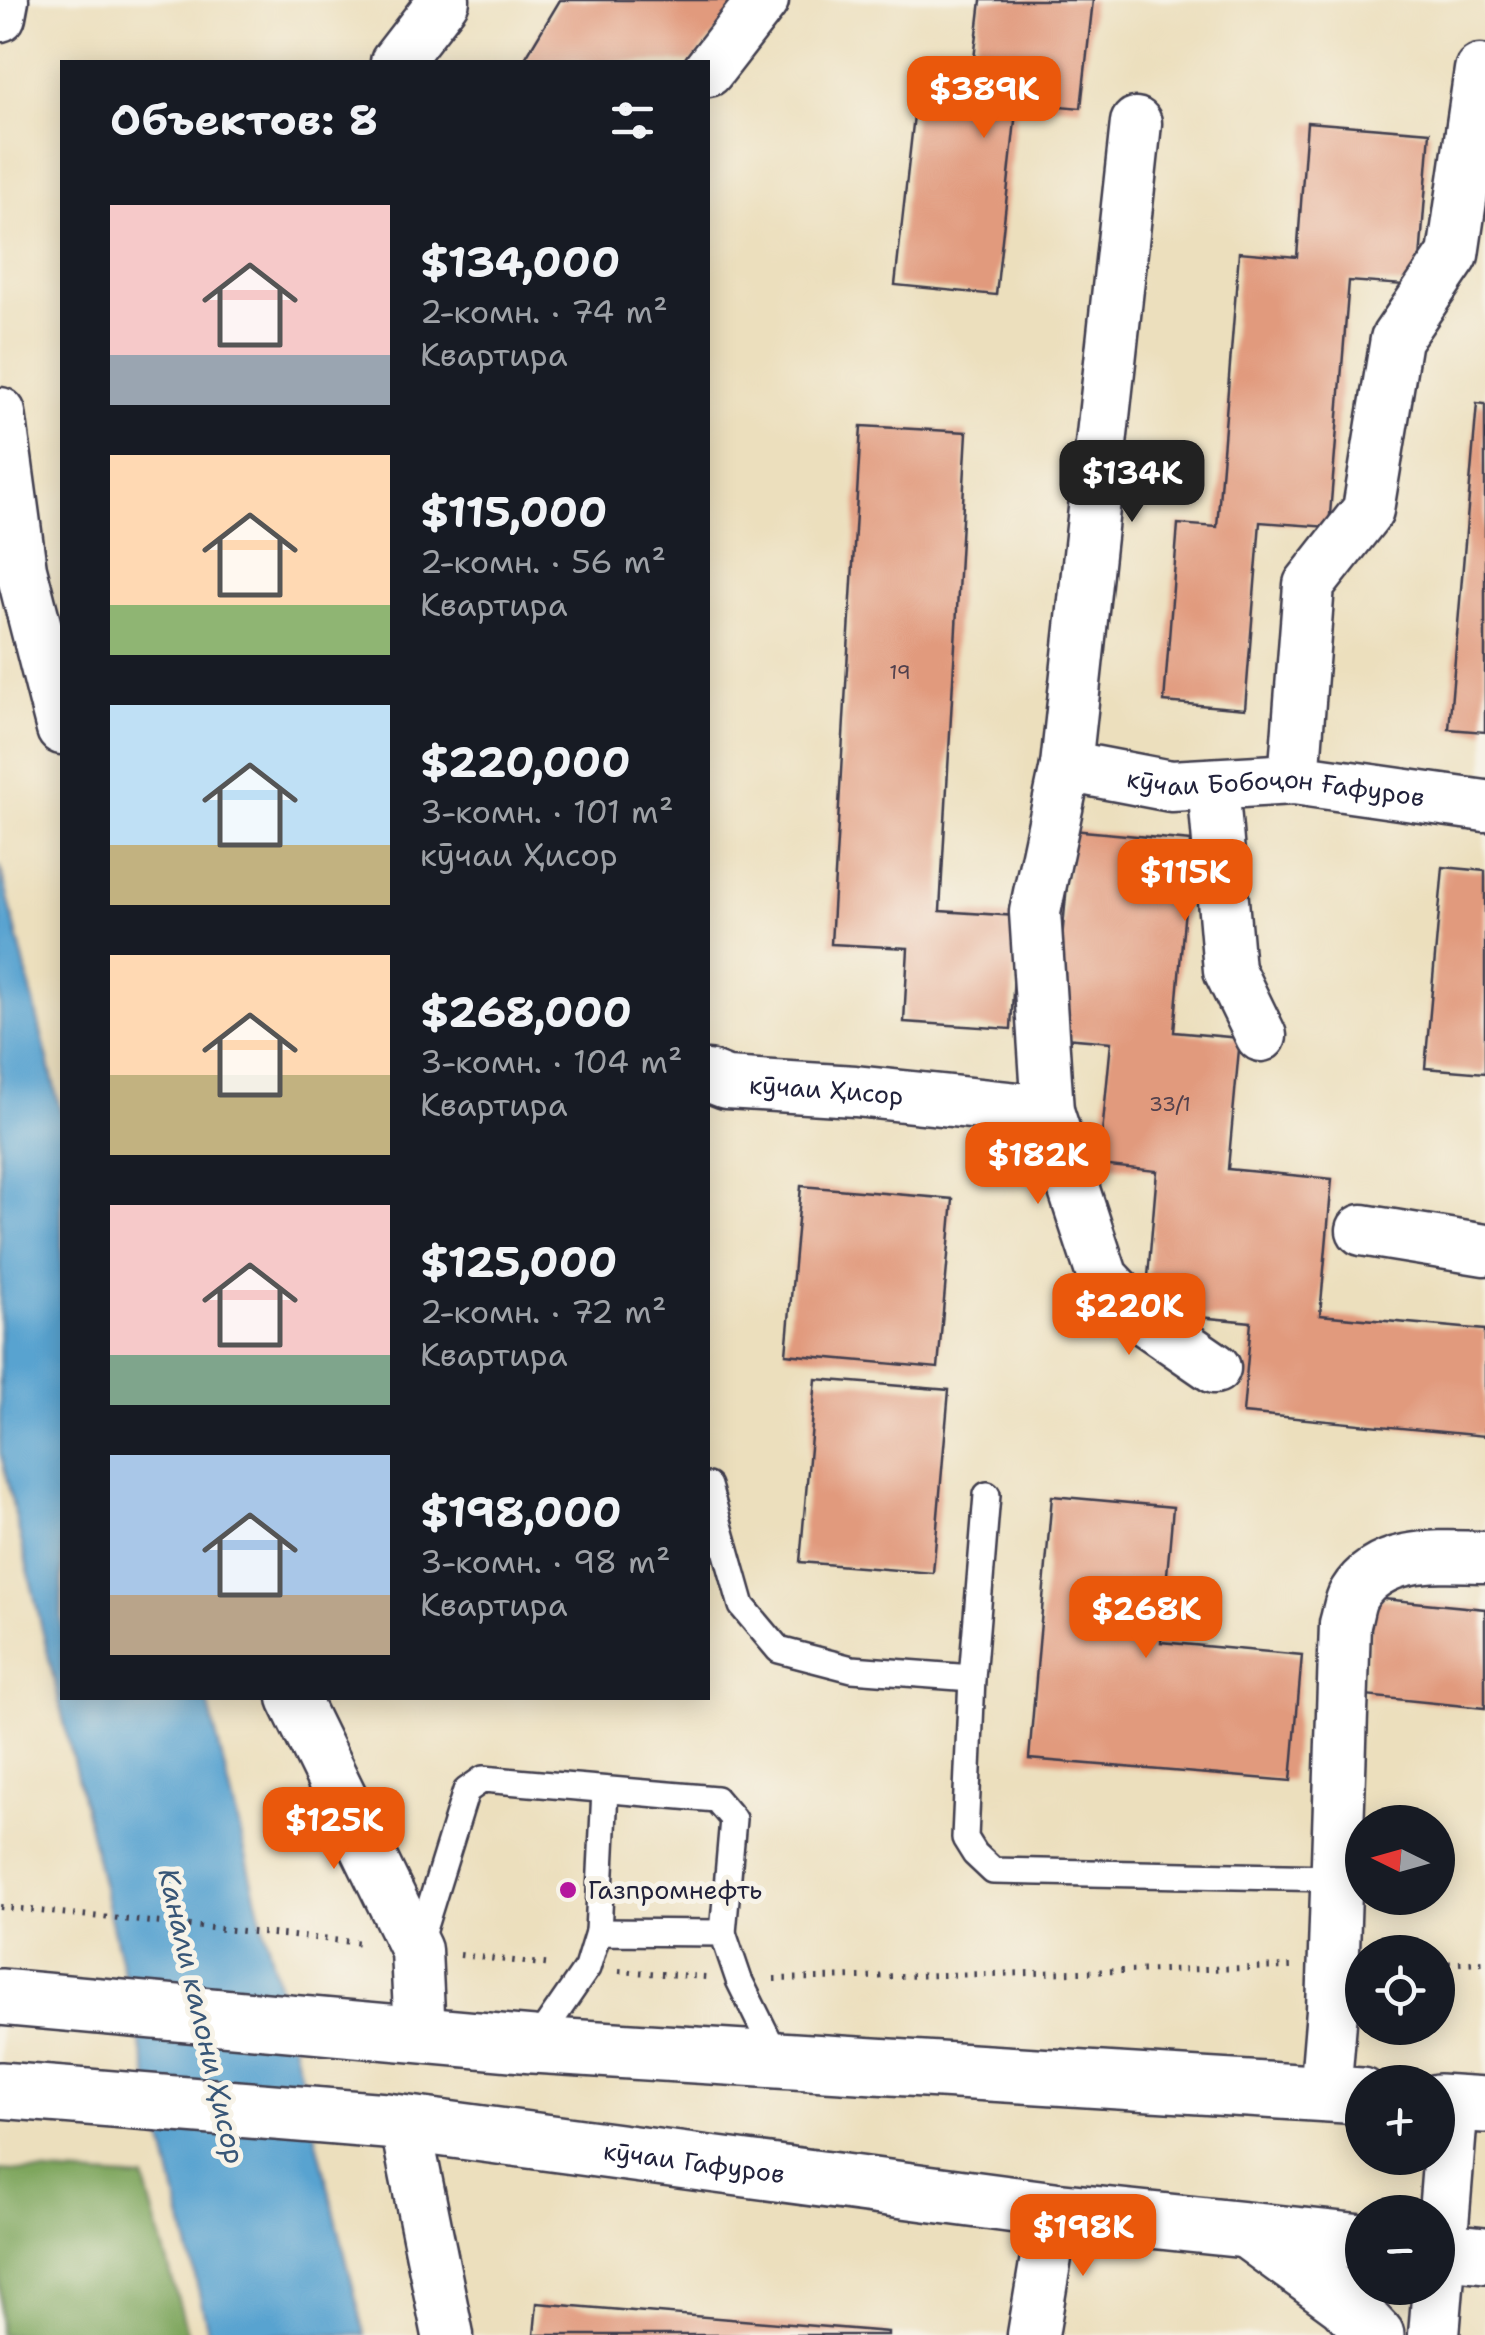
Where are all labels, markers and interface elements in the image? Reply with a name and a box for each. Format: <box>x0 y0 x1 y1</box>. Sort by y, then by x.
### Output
pin: $389K <box>914 56 1054 141</box>
text: $389K <box>929 67 1039 110</box>
text: Объектов: 8 <box>110 92 378 148</box>
icon: filters <box>605 93 660 148</box>
text: $134,000 <box>420 234 620 290</box>
icon: home <box>190 245 310 365</box>
text: 2-комн. · 74 m² <box>420 290 668 333</box>
text: Квартира <box>420 333 568 376</box>
pin: $134K <box>1062 440 1202 525</box>
text: $134K <box>1081 451 1183 494</box>
text: $115,000 <box>420 484 607 540</box>
icon: home <box>190 495 310 615</box>
text: 2-комн. · 56 m² <box>420 540 666 583</box>
text: Квартира <box>420 583 568 626</box>
house number: 19 <box>889 659 911 685</box>
text: $220,000 <box>420 734 631 790</box>
icon: home <box>190 745 310 865</box>
street label: кӯчаи Бобоҷон Ғафуров <box>1124 761 1427 814</box>
text: 3-комн. · 101 m² <box>420 790 673 833</box>
text: кӯчаи Ҳисор <box>420 833 618 876</box>
pin: $115K <box>1115 839 1255 924</box>
text: $115K <box>1140 850 1230 893</box>
text: $268,000 <box>420 984 632 1040</box>
icon: home <box>190 995 310 1115</box>
text: 3-комн. · 104 m² <box>420 1040 682 1083</box>
street label: кӯчаи Ҳисор <box>748 1067 905 1113</box>
text: Квартира <box>420 1083 568 1126</box>
house number: 33/1 <box>1149 1091 1191 1117</box>
pin: $182K <box>968 1122 1108 1207</box>
text: $182K <box>987 1133 1089 1176</box>
text: $125,000 <box>420 1234 617 1290</box>
icon: home <box>190 1245 310 1365</box>
pin: $220K <box>1059 1273 1199 1358</box>
text: $220K <box>1074 1284 1184 1327</box>
text: 2-комн. · 72 m² <box>420 1290 667 1333</box>
text: Квартира <box>420 1333 568 1376</box>
text: $198,000 <box>420 1484 622 1540</box>
icon: home <box>190 1495 310 1615</box>
text: 3-комн. · 98 m² <box>420 1540 670 1583</box>
pin: $268K <box>1076 1576 1216 1661</box>
text: Квартира <box>420 1583 568 1626</box>
text: $268K <box>1091 1587 1201 1630</box>
pin: $125K <box>264 1787 404 1872</box>
text: $125K <box>285 1798 383 1841</box>
north arrow <box>1345 1805 1455 1915</box>
map controls <box>1345 1805 1455 2305</box>
water label: Канали калони Ҳисор <box>149 1864 255 2168</box>
place label: Газпромнефть <box>588 1873 762 1907</box>
marker: Газпромнефть <box>557 1879 579 1901</box>
button: locate <box>1345 1935 1455 2045</box>
button: + <box>1345 2065 1455 2175</box>
street label: кӯчаи Гафуров <box>601 2133 787 2191</box>
pin: $198K <box>1013 2194 1153 2279</box>
button: − <box>1345 2195 1455 2305</box>
text: $198K <box>1032 2205 1134 2248</box>

